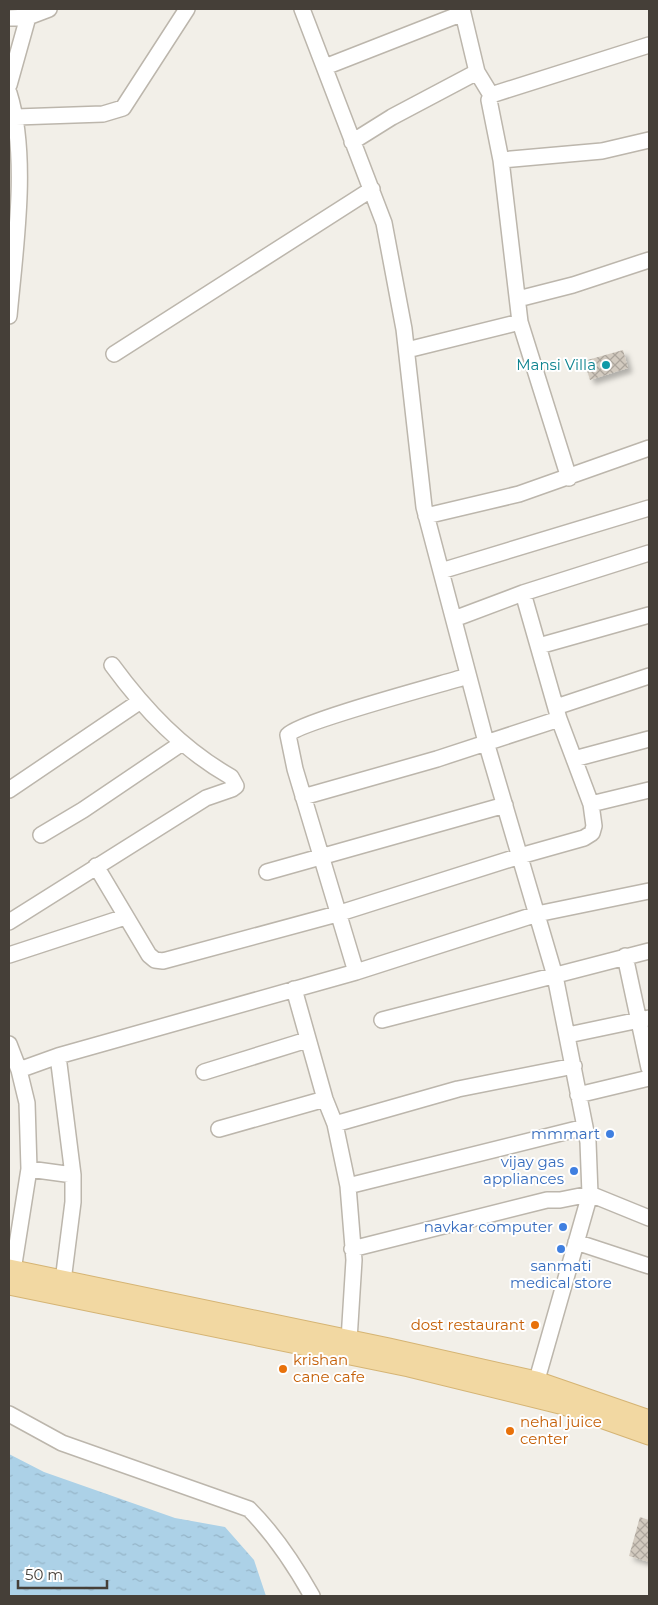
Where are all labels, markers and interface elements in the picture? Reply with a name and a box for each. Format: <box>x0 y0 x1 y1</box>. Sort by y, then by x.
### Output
place label: Mansi Villa <box>516 355 596 374</box>
marker: Mansi Villa <box>600 359 612 371</box>
place label: mmmart <box>531 1124 600 1143</box>
marker: mmmart <box>604 1128 616 1140</box>
place label: vijay gas appliances <box>483 1152 564 1188</box>
marker: vijay gas appliances <box>568 1165 580 1177</box>
place label: navkar computer <box>424 1217 553 1236</box>
marker: navkar computer <box>557 1221 569 1233</box>
marker: sanmati medical store <box>555 1243 567 1255</box>
place label: sanmati medical store <box>510 1256 612 1292</box>
place label: dost restaurant <box>411 1315 525 1334</box>
marker: dost restaurant <box>529 1319 541 1331</box>
place label: krishan cane cafe <box>293 1350 365 1386</box>
marker: krishan cane cafe <box>277 1363 289 1375</box>
place label: nehal juice center <box>520 1412 602 1448</box>
marker: nehal juice center <box>504 1425 516 1437</box>
scale bar <box>18 1558 106 1590</box>
text: 50 m <box>25 1565 63 1584</box>

